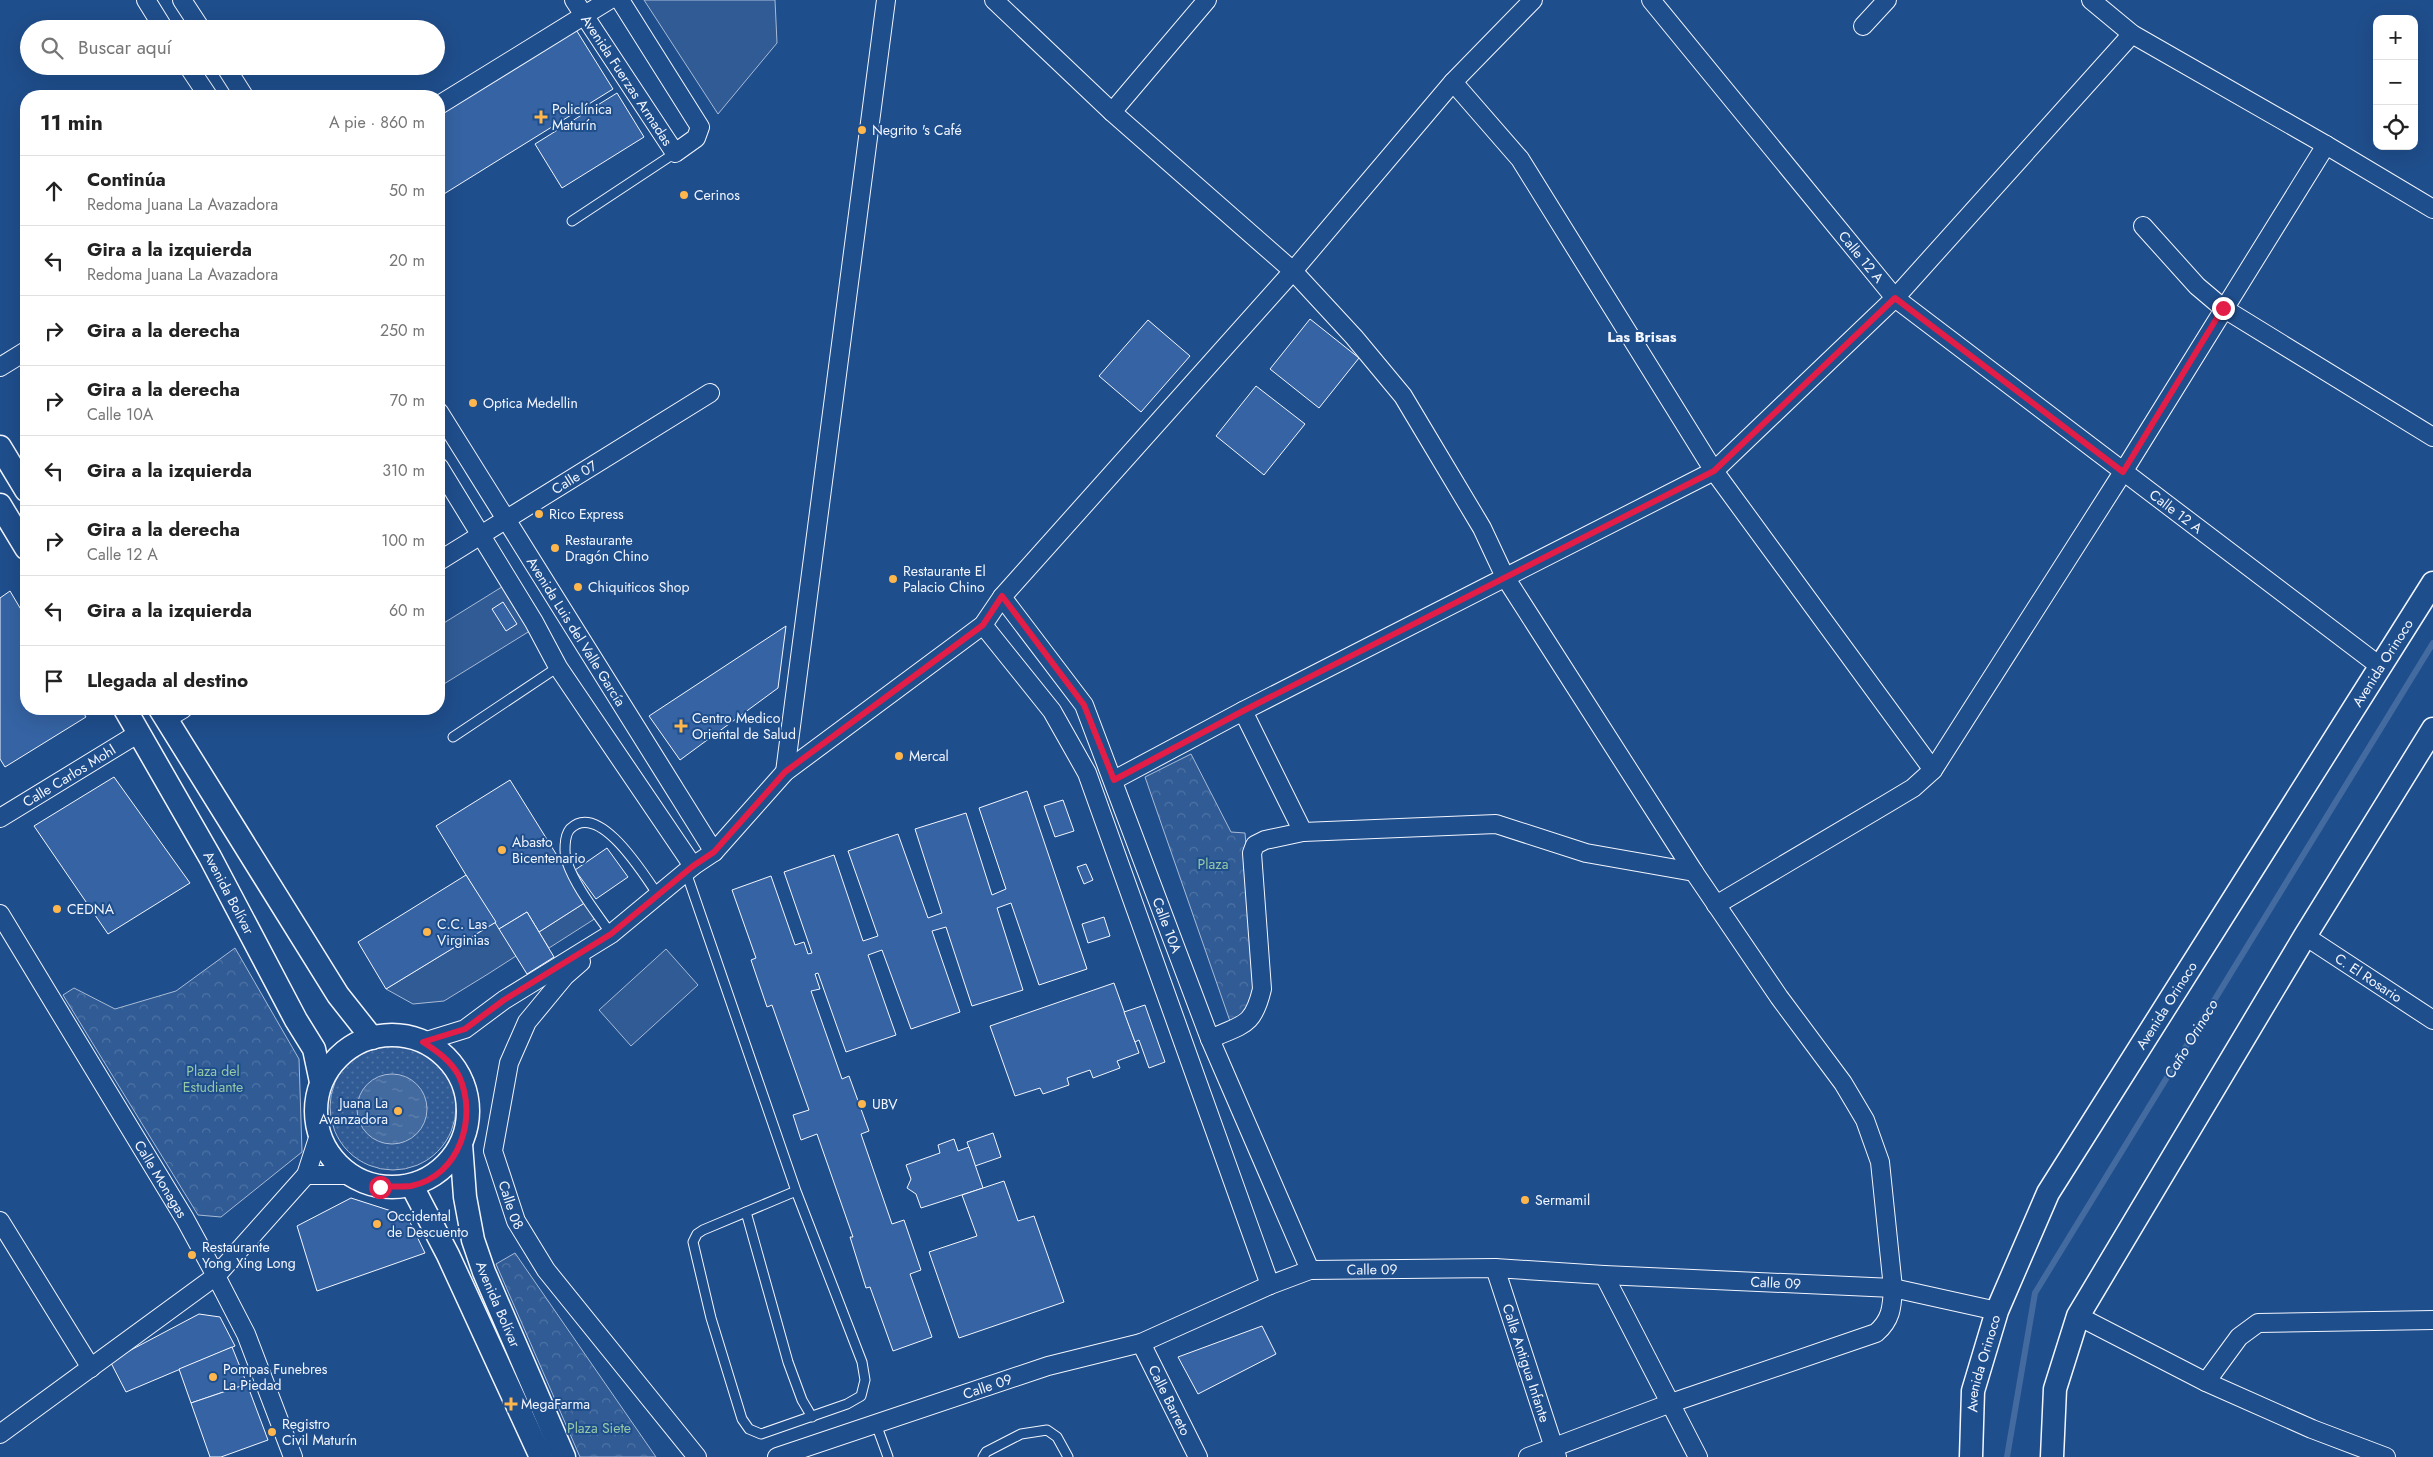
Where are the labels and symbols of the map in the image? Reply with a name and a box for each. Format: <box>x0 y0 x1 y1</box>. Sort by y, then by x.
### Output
street label: Avenida Fuerzas Armadas <box>576 11 678 150</box>
place label: Policlínica Maturín <box>552 99 612 135</box>
marker: Policlínica Maturín <box>534 110 548 124</box>
place label: Negrito 's Café <box>872 120 962 140</box>
marker: Negrito 's Café <box>856 124 868 136</box>
place label: Cerinos <box>694 185 740 205</box>
marker: Cerinos <box>678 189 690 201</box>
street label: Calle 12 A <box>1834 227 1889 288</box>
route end <box>2212 297 2235 320</box>
district label: Las Brisas <box>1607 326 1677 348</box>
place label: Optica Medellin <box>483 393 578 413</box>
marker: Optica Medellin <box>467 397 479 409</box>
street label: Calle 07 <box>548 455 601 499</box>
street label: Calle 12 A <box>2145 485 2207 539</box>
place label: Rico Express <box>549 504 624 524</box>
marker: Rico Express <box>533 508 545 520</box>
place label: Restaurante Dragón Chino <box>565 530 649 566</box>
marker: Restaurante Dragón Chino <box>549 542 561 554</box>
street label: Avenida Luis del Valle García <box>522 553 631 710</box>
place label: Restaurante El Palacio Chino <box>903 561 986 597</box>
marker: Restaurante El Palacio Chino <box>887 573 899 585</box>
place label: Chiquiticos Shop <box>588 577 689 597</box>
marker: Chiquiticos Shop <box>572 581 584 593</box>
street label: Avenida Orinoco <box>2347 615 2418 711</box>
place label: Centro Medico Oriental de Salud <box>692 708 796 744</box>
marker: Centro Medico Oriental de Salud <box>674 719 688 733</box>
street label: Calle Carlos Mohl <box>19 740 119 812</box>
place label: Mercal <box>909 746 949 766</box>
marker: Mercal <box>893 750 905 762</box>
place label: Abasto Bicentenario <box>512 832 586 868</box>
marker: Abasto Bicentenario <box>496 844 508 856</box>
street label: Avenida Bolívar <box>199 847 259 938</box>
park label: Plaza <box>1198 854 1228 874</box>
street label: Calle 10A <box>1147 894 1187 957</box>
place label: CEDNA <box>67 899 115 919</box>
marker: CEDNA <box>51 903 63 915</box>
place label: C.C. Las Virginias <box>437 914 490 950</box>
marker: C.C. Las Virginias <box>421 926 433 938</box>
street label: C. El Rosario <box>2331 948 2406 1007</box>
street label: Avenida Orinoco <box>2131 957 2202 1053</box>
water label: Caño Orinoco <box>2159 995 2223 1083</box>
park label: Plaza del Estudiante <box>183 1061 243 1097</box>
place label: Juana La Avanzadora <box>319 1093 388 1129</box>
place label: UBV <box>872 1094 898 1114</box>
marker: UBV <box>856 1098 868 1110</box>
marker: Juana La Avanzadora <box>392 1105 404 1117</box>
street label: Calle Monagas <box>129 1136 192 1222</box>
route start <box>369 1176 392 1199</box>
street label: Calle 08 <box>493 1178 529 1233</box>
place label: Sermamil <box>1535 1190 1590 1210</box>
marker: Sermamil <box>1519 1194 1531 1206</box>
place label: Occidental de Descuento <box>387 1206 469 1242</box>
marker: Occidental de Descuento <box>371 1218 383 1230</box>
place label: Restaurante Yong Xing Long <box>202 1237 296 1273</box>
marker: Restaurante Yong Xing Long <box>186 1249 198 1261</box>
street label: Avenida Bolívar <box>471 1259 525 1351</box>
street label: Calle 09 <box>1347 1259 1398 1280</box>
street label: Calle 09 <box>1750 1272 1802 1294</box>
street label: Calle Antigua Infante <box>1497 1301 1555 1425</box>
street label: Avenida Orinoco <box>1962 1312 2005 1413</box>
place label: Pompas Funebres La Piedad <box>223 1359 328 1395</box>
street label: Calle Barreto <box>1144 1362 1196 1439</box>
street label: Calle 09 <box>960 1369 1015 1404</box>
marker: Pompas Funebres La Piedad <box>207 1371 219 1383</box>
place label: MegaFarma <box>521 1394 590 1414</box>
marker: MegaFarma <box>505 1398 517 1410</box>
place label: Registro Civil Maturín <box>282 1414 357 1450</box>
park label: Plaza Siete <box>567 1418 631 1438</box>
marker: Registro Civil Maturín <box>266 1426 278 1438</box>

